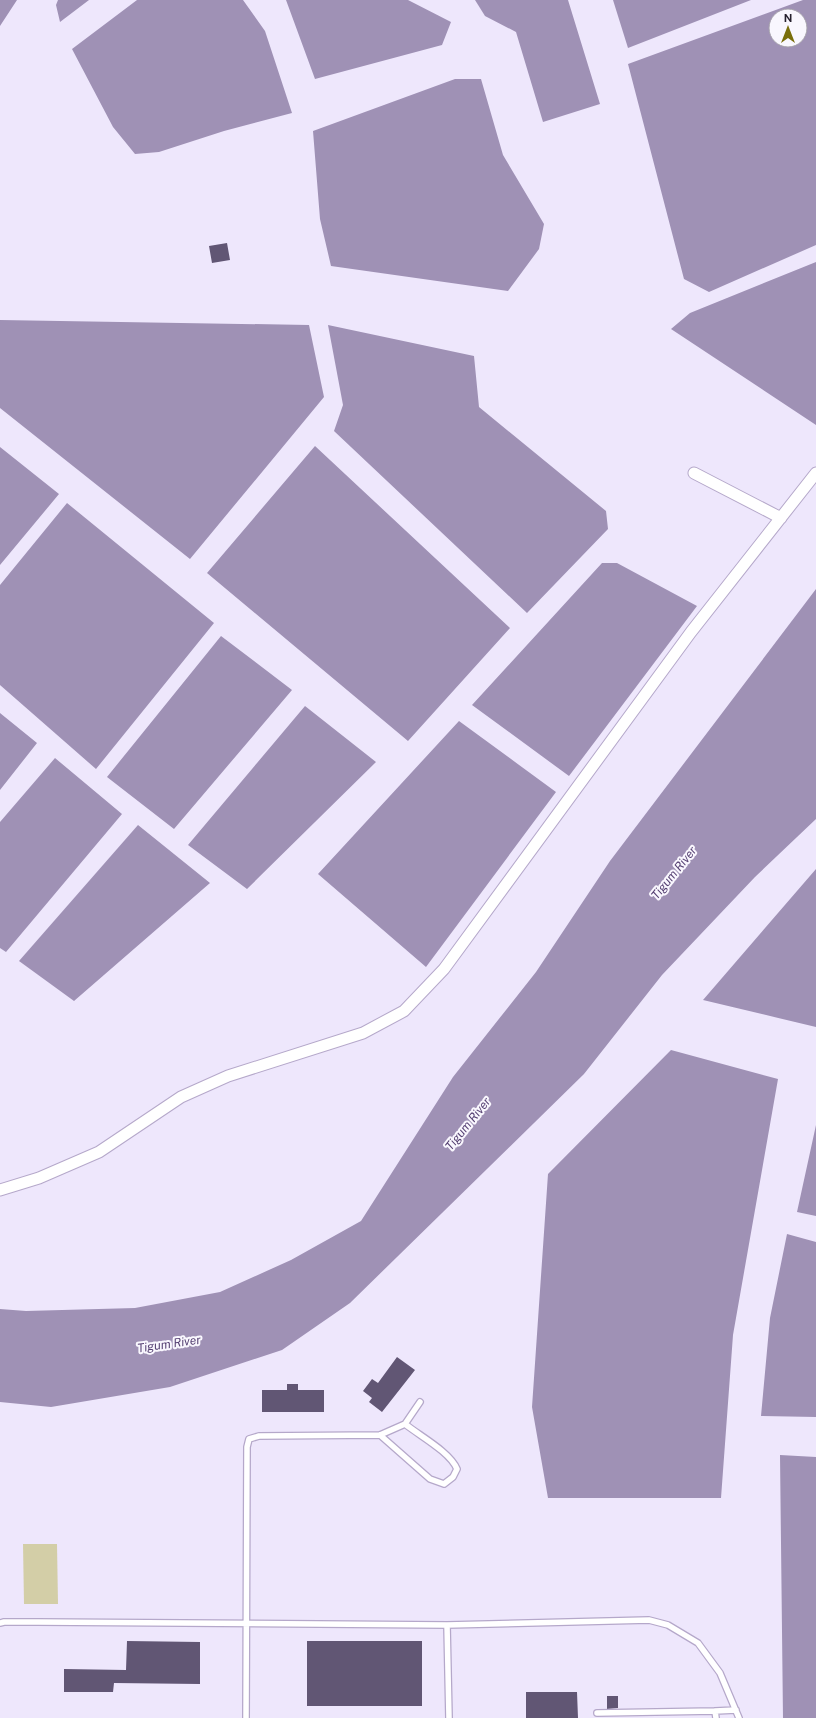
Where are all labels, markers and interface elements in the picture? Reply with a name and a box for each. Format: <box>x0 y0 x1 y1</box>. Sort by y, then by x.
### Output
north arrow <box>768 8 808 48</box>
text: N <box>784 12 792 24</box>
water label: Tigum River <box>648 843 700 902</box>
water label: Tigum River <box>442 1094 494 1153</box>
water label: Tigum River <box>136 1333 202 1355</box>

